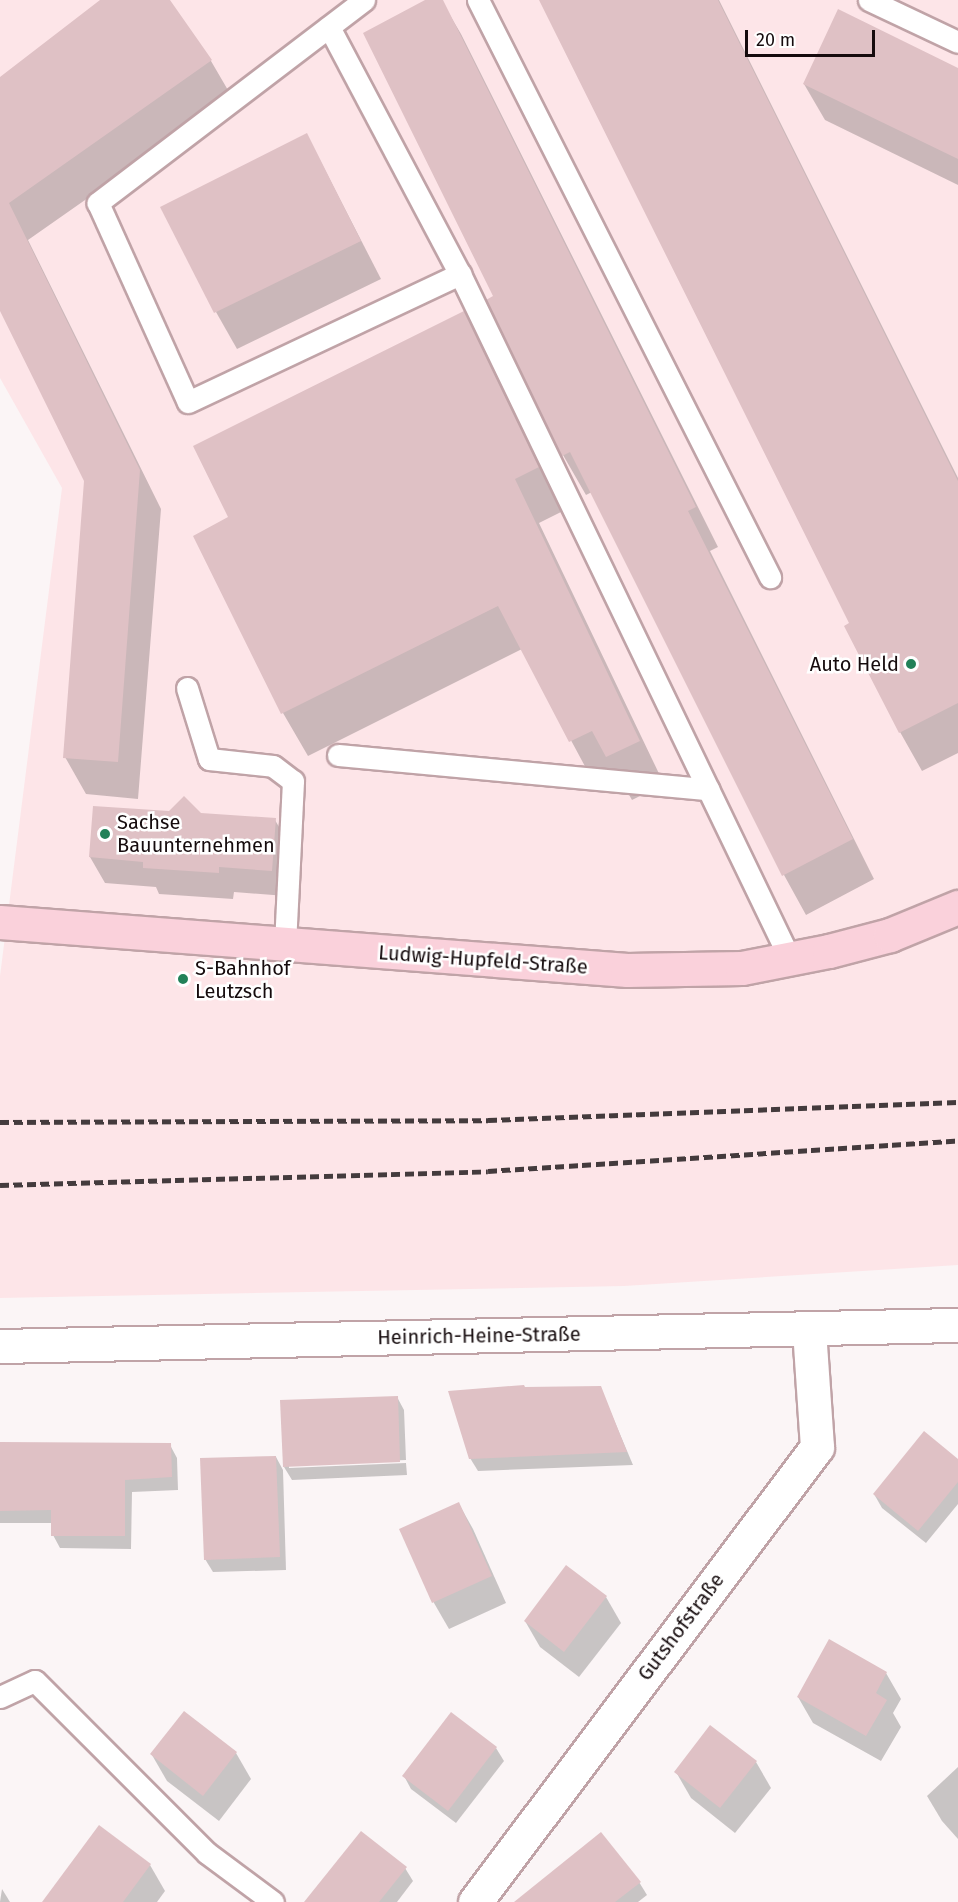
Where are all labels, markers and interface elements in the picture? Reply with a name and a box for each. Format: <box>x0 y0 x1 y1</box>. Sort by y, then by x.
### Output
scale bar <box>748 18 878 56</box>
text: 20 m <box>756 29 795 51</box>
place label: Auto Held <box>810 652 899 676</box>
marker: Auto Held <box>904 657 918 671</box>
place label: Sachse Bauunternehmen <box>117 810 275 857</box>
marker: Sachse Bauunternehmen <box>98 827 112 841</box>
street label: Ludwig-Hupfeld-Straße <box>378 941 588 979</box>
place label: S-Bahnhof Leutzsch <box>195 956 291 1003</box>
marker: S-Bahnhof Leutzsch <box>176 972 190 986</box>
street label: Heinrich-Heine-Straße <box>377 1322 581 1350</box>
street label: Gutshofstraße <box>633 1569 729 1685</box>

